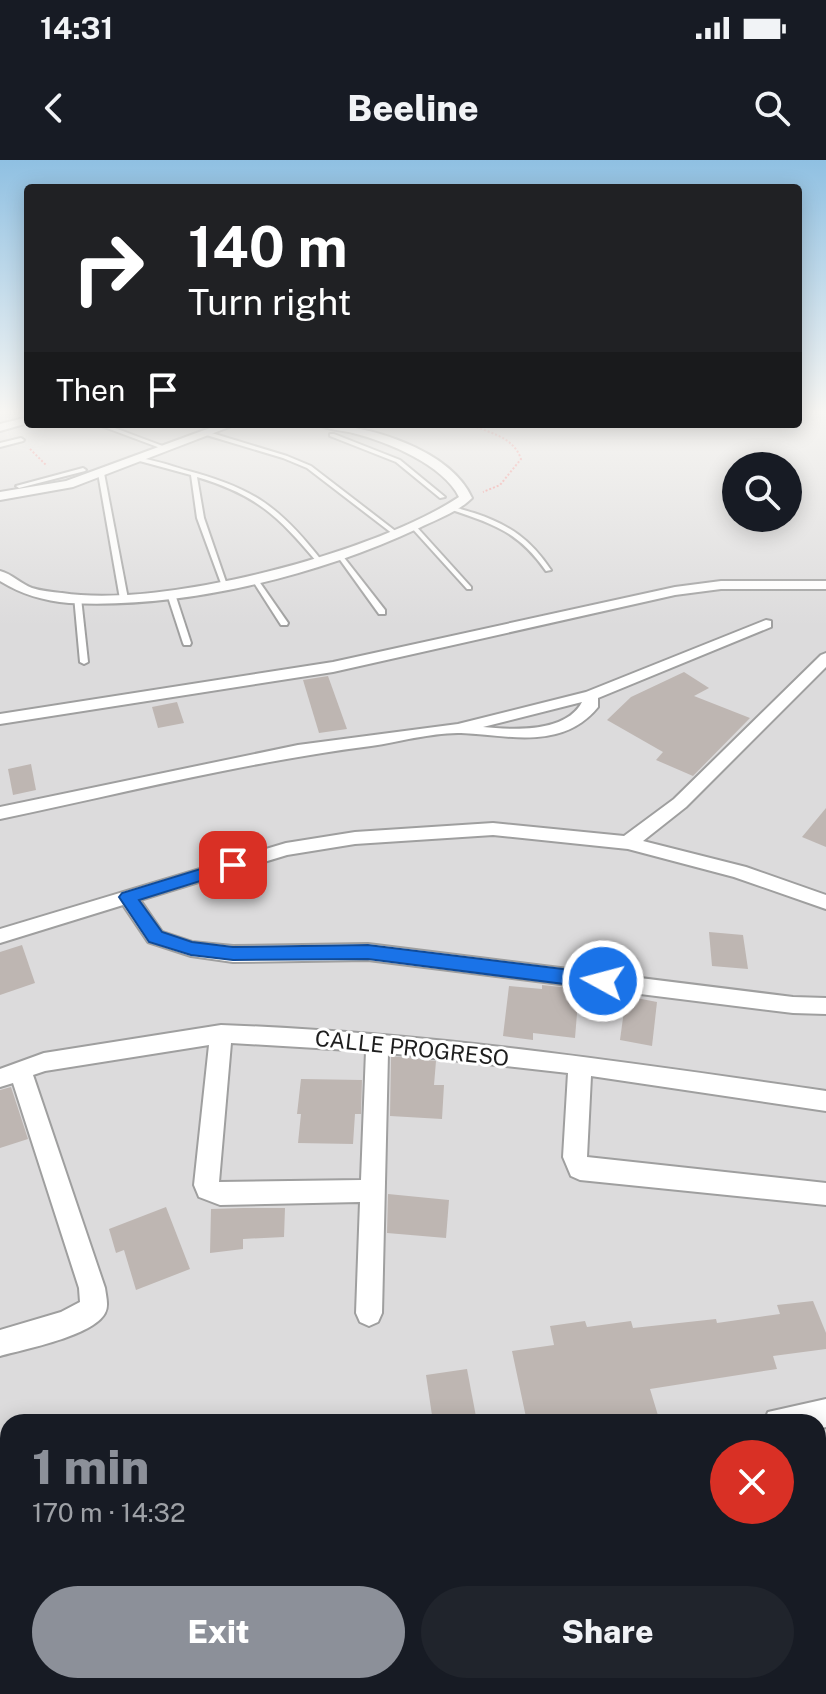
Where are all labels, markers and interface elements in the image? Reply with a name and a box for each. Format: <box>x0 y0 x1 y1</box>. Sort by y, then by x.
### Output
text: 14:31 <box>40 10 113 46</box>
icon: back <box>32 86 76 130</box>
icon: search <box>750 86 794 130</box>
text: Beeline <box>347 87 479 129</box>
text: 140 m <box>188 214 348 280</box>
icon: right <box>56 216 160 320</box>
text: Turn right <box>188 281 351 323</box>
icon: arrive <box>141 368 185 412</box>
text: Then <box>56 372 125 408</box>
map controls <box>722 452 802 532</box>
button: search <box>722 452 802 532</box>
pin <box>199 831 267 899</box>
icon: arrive <box>211 843 255 887</box>
position arrow <box>561 939 645 1023</box>
street label: CALLE PROGRESO <box>314 1025 510 1071</box>
text: 1 min <box>32 1438 149 1495</box>
button: close <box>710 1440 794 1524</box>
text: 170 m · 14:32 <box>32 1497 186 1528</box>
button: Exit <box>32 1586 405 1678</box>
button: Share <box>421 1586 794 1678</box>

